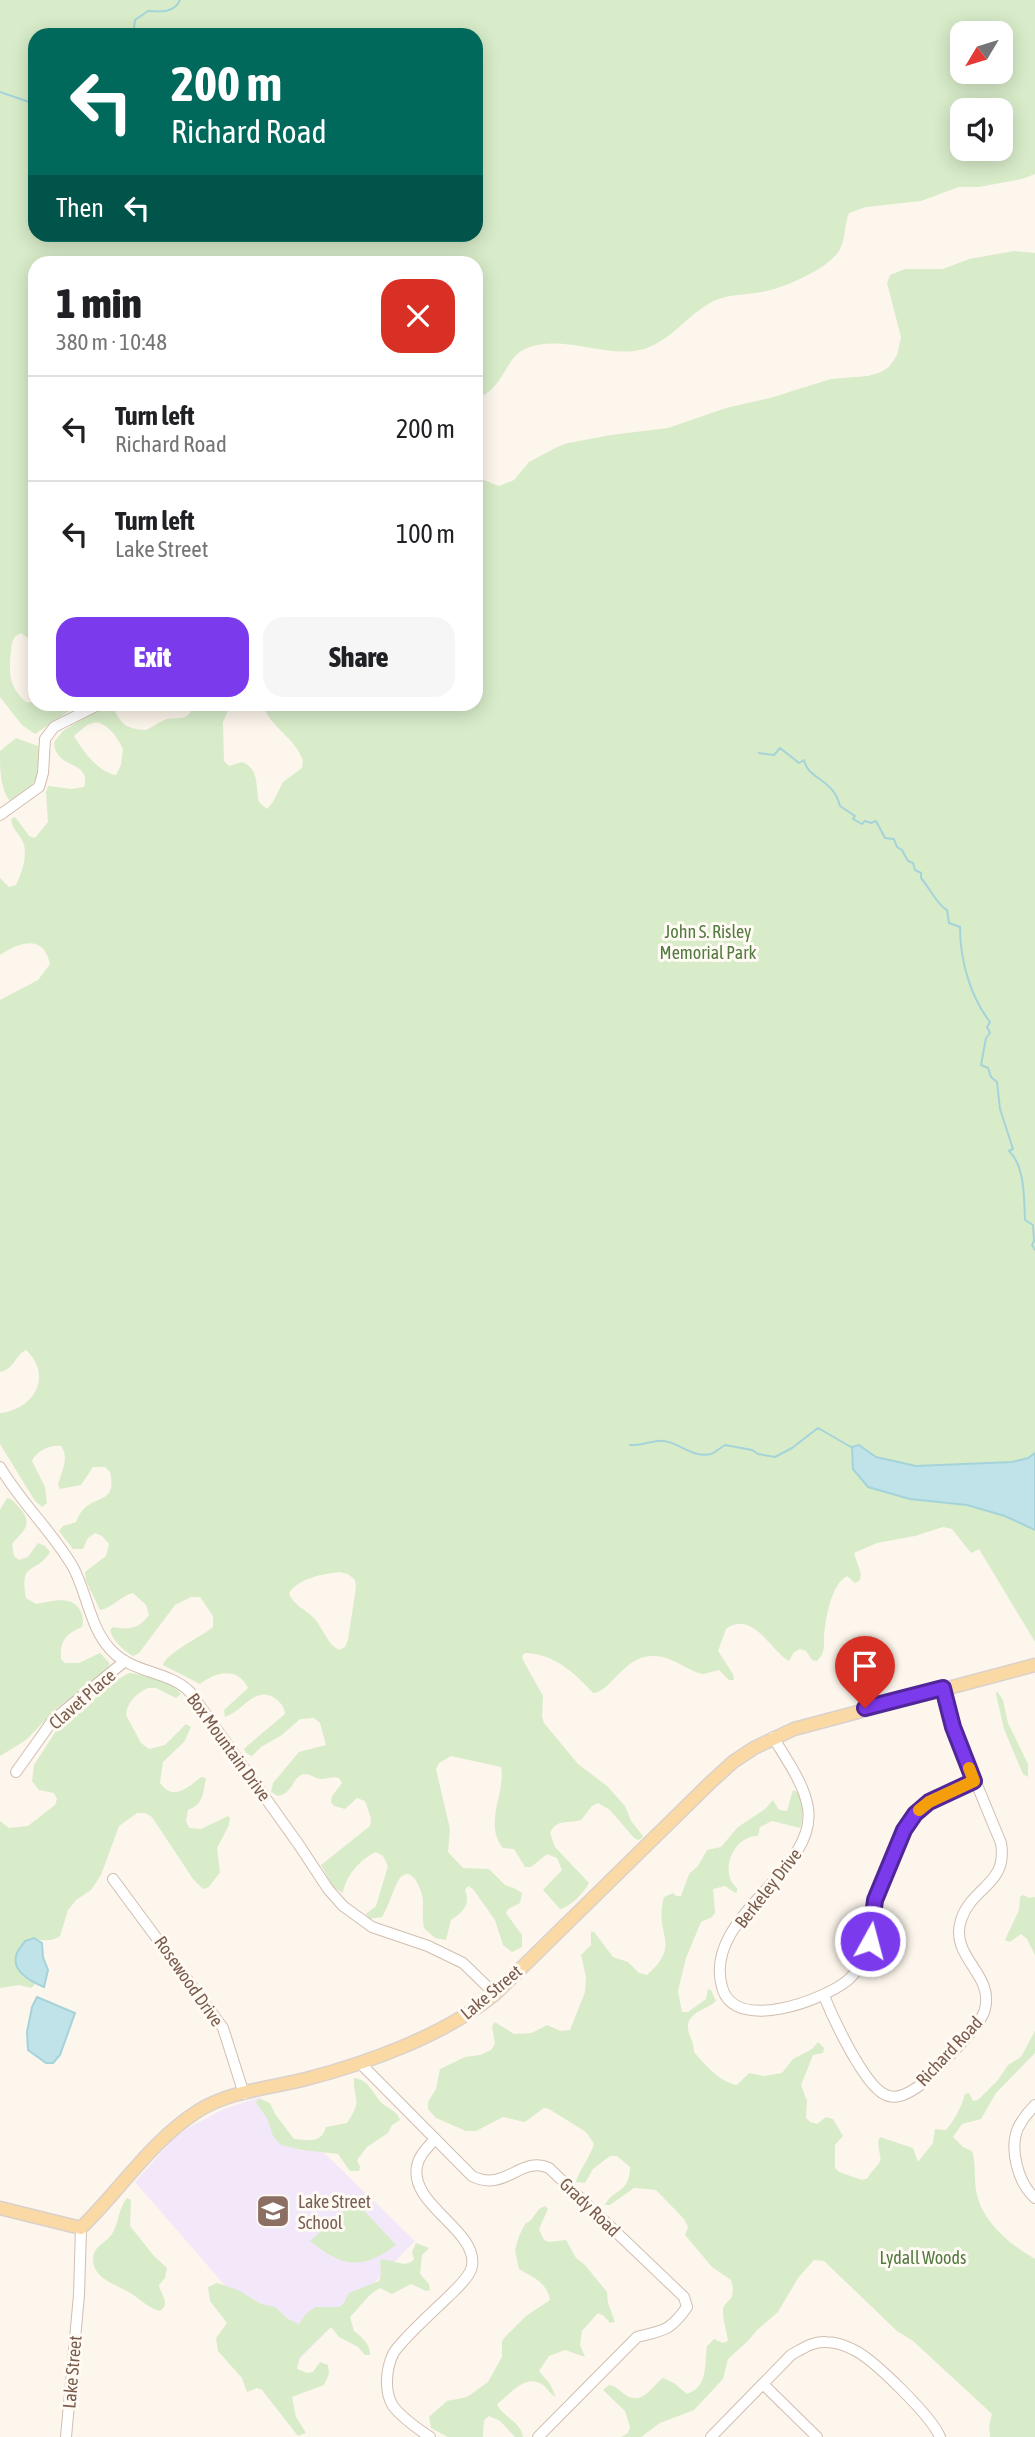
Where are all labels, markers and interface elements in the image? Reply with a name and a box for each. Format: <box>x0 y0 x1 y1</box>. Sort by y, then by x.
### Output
north arrow <box>950 21 1013 84</box>
map controls <box>950 21 1013 161</box>
text: 200 m <box>171 55 282 111</box>
icon: left <box>56 56 147 147</box>
button: sound <box>950 98 1013 161</box>
text: Richard Road <box>171 113 327 150</box>
icon: left <box>118 189 156 227</box>
text: Then <box>56 193 104 223</box>
text: 1 min <box>56 279 142 327</box>
button: close <box>381 279 455 353</box>
text: 380 m · 10:48 <box>56 329 167 355</box>
text: Turn left <box>115 401 195 431</box>
icon: left <box>56 410 94 448</box>
text: 200 m <box>396 414 455 444</box>
text: Richard Road <box>115 431 227 457</box>
text: Turn left <box>115 506 195 536</box>
icon: left <box>56 515 94 553</box>
text: 100 m <box>396 519 455 549</box>
text: Lake Street <box>115 536 208 562</box>
button: Exit <box>56 617 249 697</box>
button: Share <box>263 617 455 697</box>
park label: John S. Risley Memorial Park <box>660 921 756 963</box>
pin <box>835 1636 895 1708</box>
icon: arrive <box>846 1647 884 1685</box>
street label: Clavet Place <box>45 1664 119 1734</box>
street label: Box Mountain Drive <box>183 1689 275 1805</box>
street label: Berkeley Drive <box>730 1844 806 1932</box>
position arrow <box>833 1904 907 1978</box>
street label: Rosewood Drive <box>150 1932 228 2030</box>
street label: Lake Street <box>456 1960 526 2024</box>
street label: Richard Road <box>911 2012 987 2090</box>
street label: Grady Road <box>556 2173 624 2241</box>
place label: Lake Street School <box>298 2191 371 2233</box>
school or university icon: Lake Street School <box>254 2192 292 2230</box>
park label: Lydall Woods <box>880 2247 966 2268</box>
street label: Lake Street <box>58 2335 86 2409</box>

